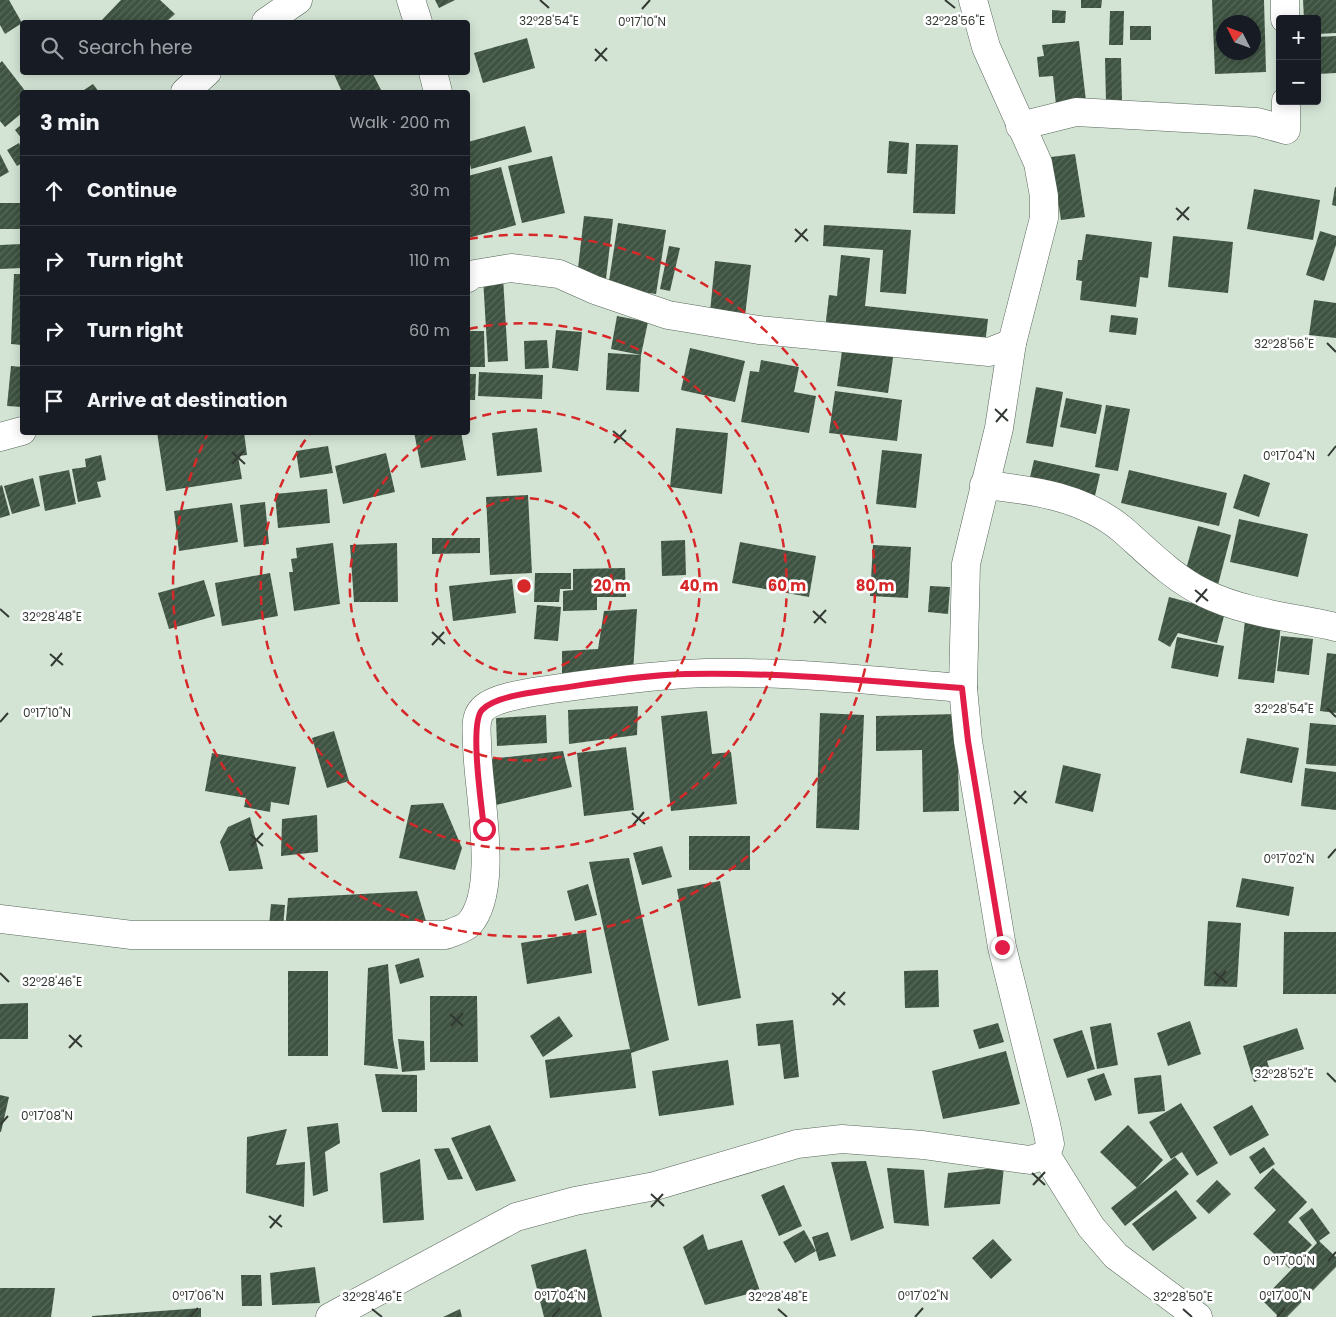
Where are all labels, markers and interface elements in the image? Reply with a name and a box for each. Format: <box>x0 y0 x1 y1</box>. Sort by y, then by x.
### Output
text: 32°28'54"E <box>519 12 579 29</box>
text: 32°28'56"E <box>925 12 985 29</box>
text: 0°17'10"N <box>618 13 666 30</box>
north arrow <box>1216 15 1261 60</box>
map controls <box>1276 15 1321 105</box>
button: + <box>1276 15 1321 60</box>
search box <box>20 20 470 75</box>
icon: search <box>38 34 66 62</box>
text: Search here <box>78 34 192 61</box>
button: − <box>1276 60 1321 105</box>
text: 3 min <box>40 108 100 137</box>
text: Walk · 200 m <box>349 111 450 134</box>
icon: ahead <box>40 177 68 205</box>
text: Continue <box>87 177 177 204</box>
text: 30 m <box>410 179 450 202</box>
icon: right <box>40 247 68 275</box>
text: Turn right <box>87 247 183 274</box>
text: 110 m <box>409 249 450 272</box>
icon: right <box>40 317 68 345</box>
text: Turn right <box>87 317 183 344</box>
text: 60 m <box>409 319 450 342</box>
text: 32°28'56"E <box>1254 335 1314 352</box>
icon: arrive <box>40 387 68 415</box>
text: Arrive at destination <box>87 387 288 414</box>
text: 0°17'04"N <box>1263 447 1315 464</box>
text: 20 m <box>593 575 631 596</box>
text: 40 m <box>679 575 719 596</box>
text: 60 m <box>768 575 806 596</box>
text: 80 m <box>856 575 894 596</box>
centre of rings <box>515 577 533 595</box>
text: 32°28'48"E <box>22 608 82 625</box>
text: 32°28'54"E <box>1254 700 1314 717</box>
text: 0°17'10"N <box>23 704 71 721</box>
route start <box>473 818 496 841</box>
text: 0°17'02"N <box>1263 850 1315 867</box>
route end <box>991 936 1014 959</box>
text: 32°28'46"E <box>22 973 82 990</box>
text: 32°28'52"E <box>1254 1065 1314 1082</box>
text: 0°17'08"N <box>21 1107 73 1124</box>
text: 0°17'00"N <box>1263 1252 1315 1269</box>
text: 0°17'06"N <box>172 1287 224 1304</box>
text: 0°17'04"N <box>534 1287 586 1304</box>
text: 0°17'02"N <box>897 1287 949 1304</box>
text: 0°17'00"N <box>1259 1287 1311 1304</box>
text: 32°28'46"E <box>342 1288 402 1305</box>
text: 32°28'48"E <box>748 1288 808 1305</box>
text: 32°28'50"E <box>1153 1288 1213 1305</box>

